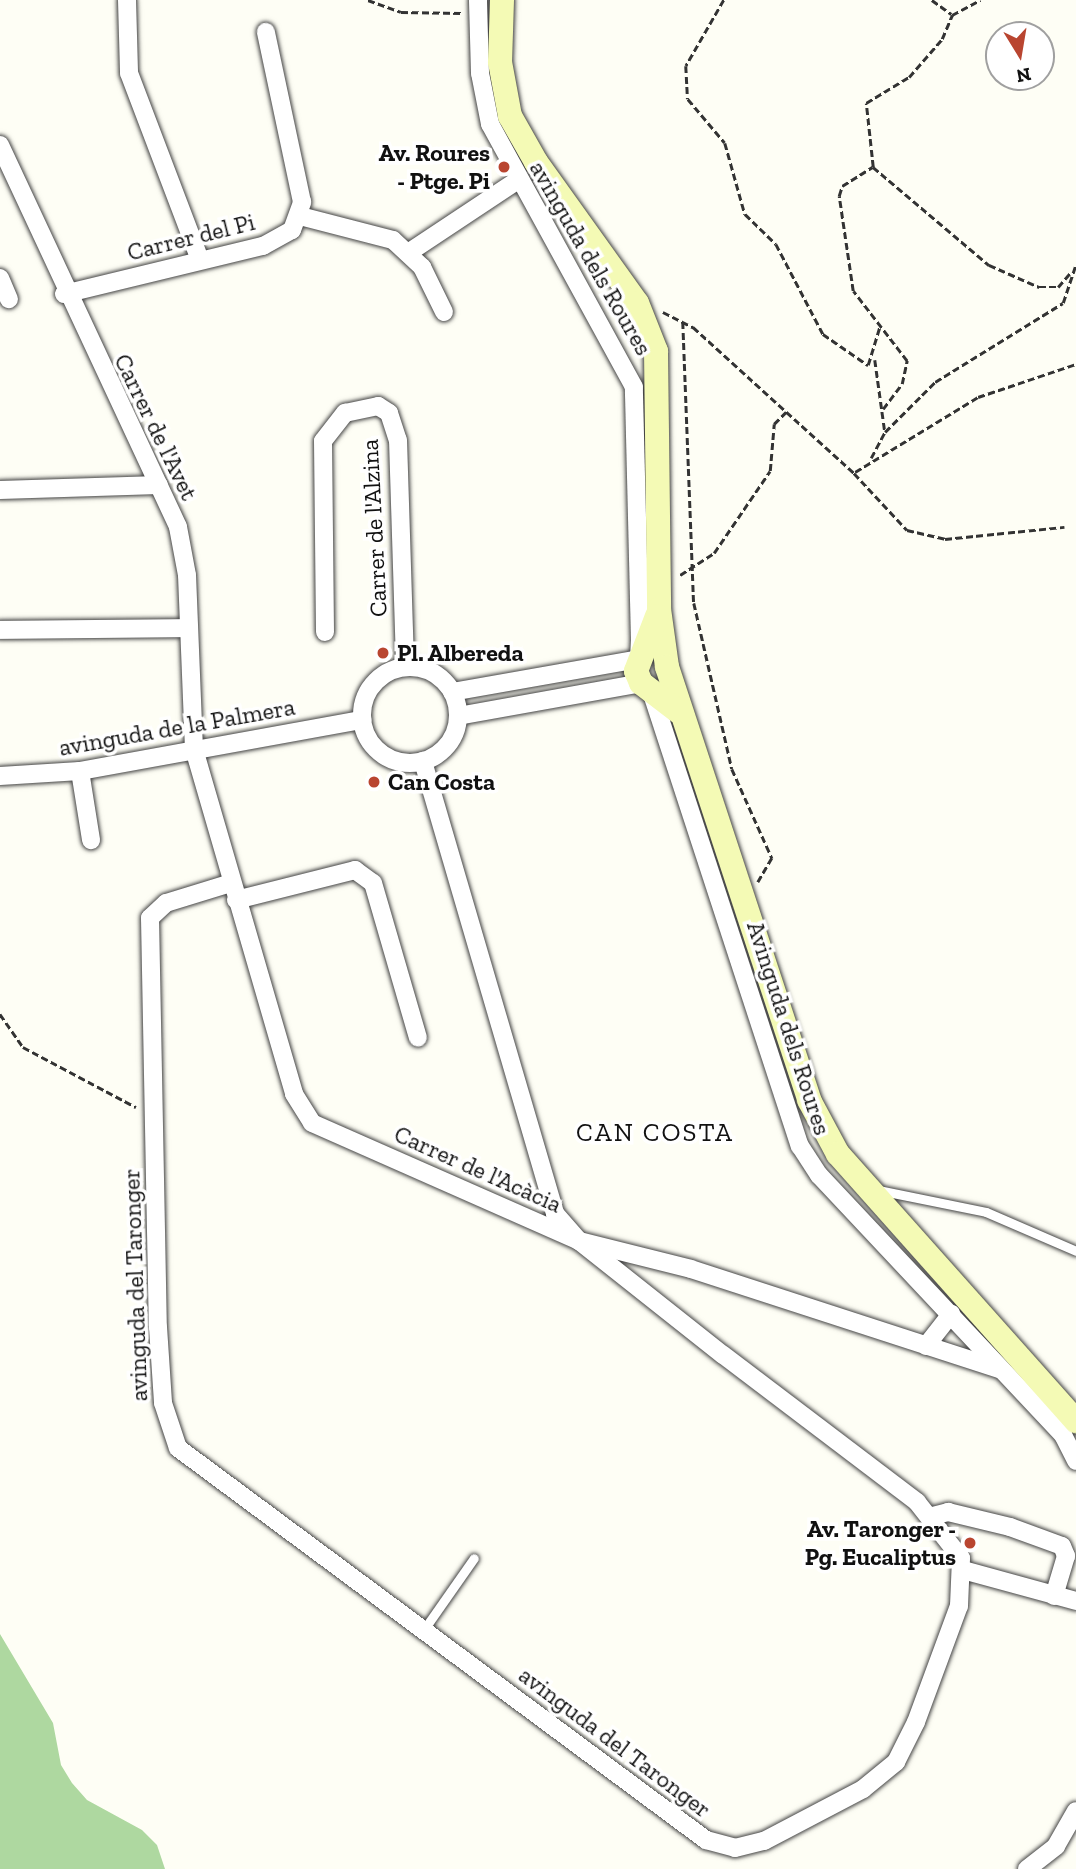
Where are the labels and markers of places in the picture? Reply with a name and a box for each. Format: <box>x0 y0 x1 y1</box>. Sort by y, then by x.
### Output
place label: Av. Roures - Ptge. Pi <box>378 139 490 195</box>
marker: Av. Roures - Ptge. Pi <box>496 159 512 175</box>
place label: Pl. Albereda <box>397 639 524 667</box>
marker: Pl. Albereda <box>375 645 391 661</box>
place label: Can Costa <box>388 768 495 796</box>
marker: Can Costa <box>366 774 382 790</box>
place label: Av. Taronger - Pg. Eucaliptus <box>805 1515 956 1571</box>
marker: Av. Taronger - Pg. Eucaliptus <box>962 1535 978 1551</box>

